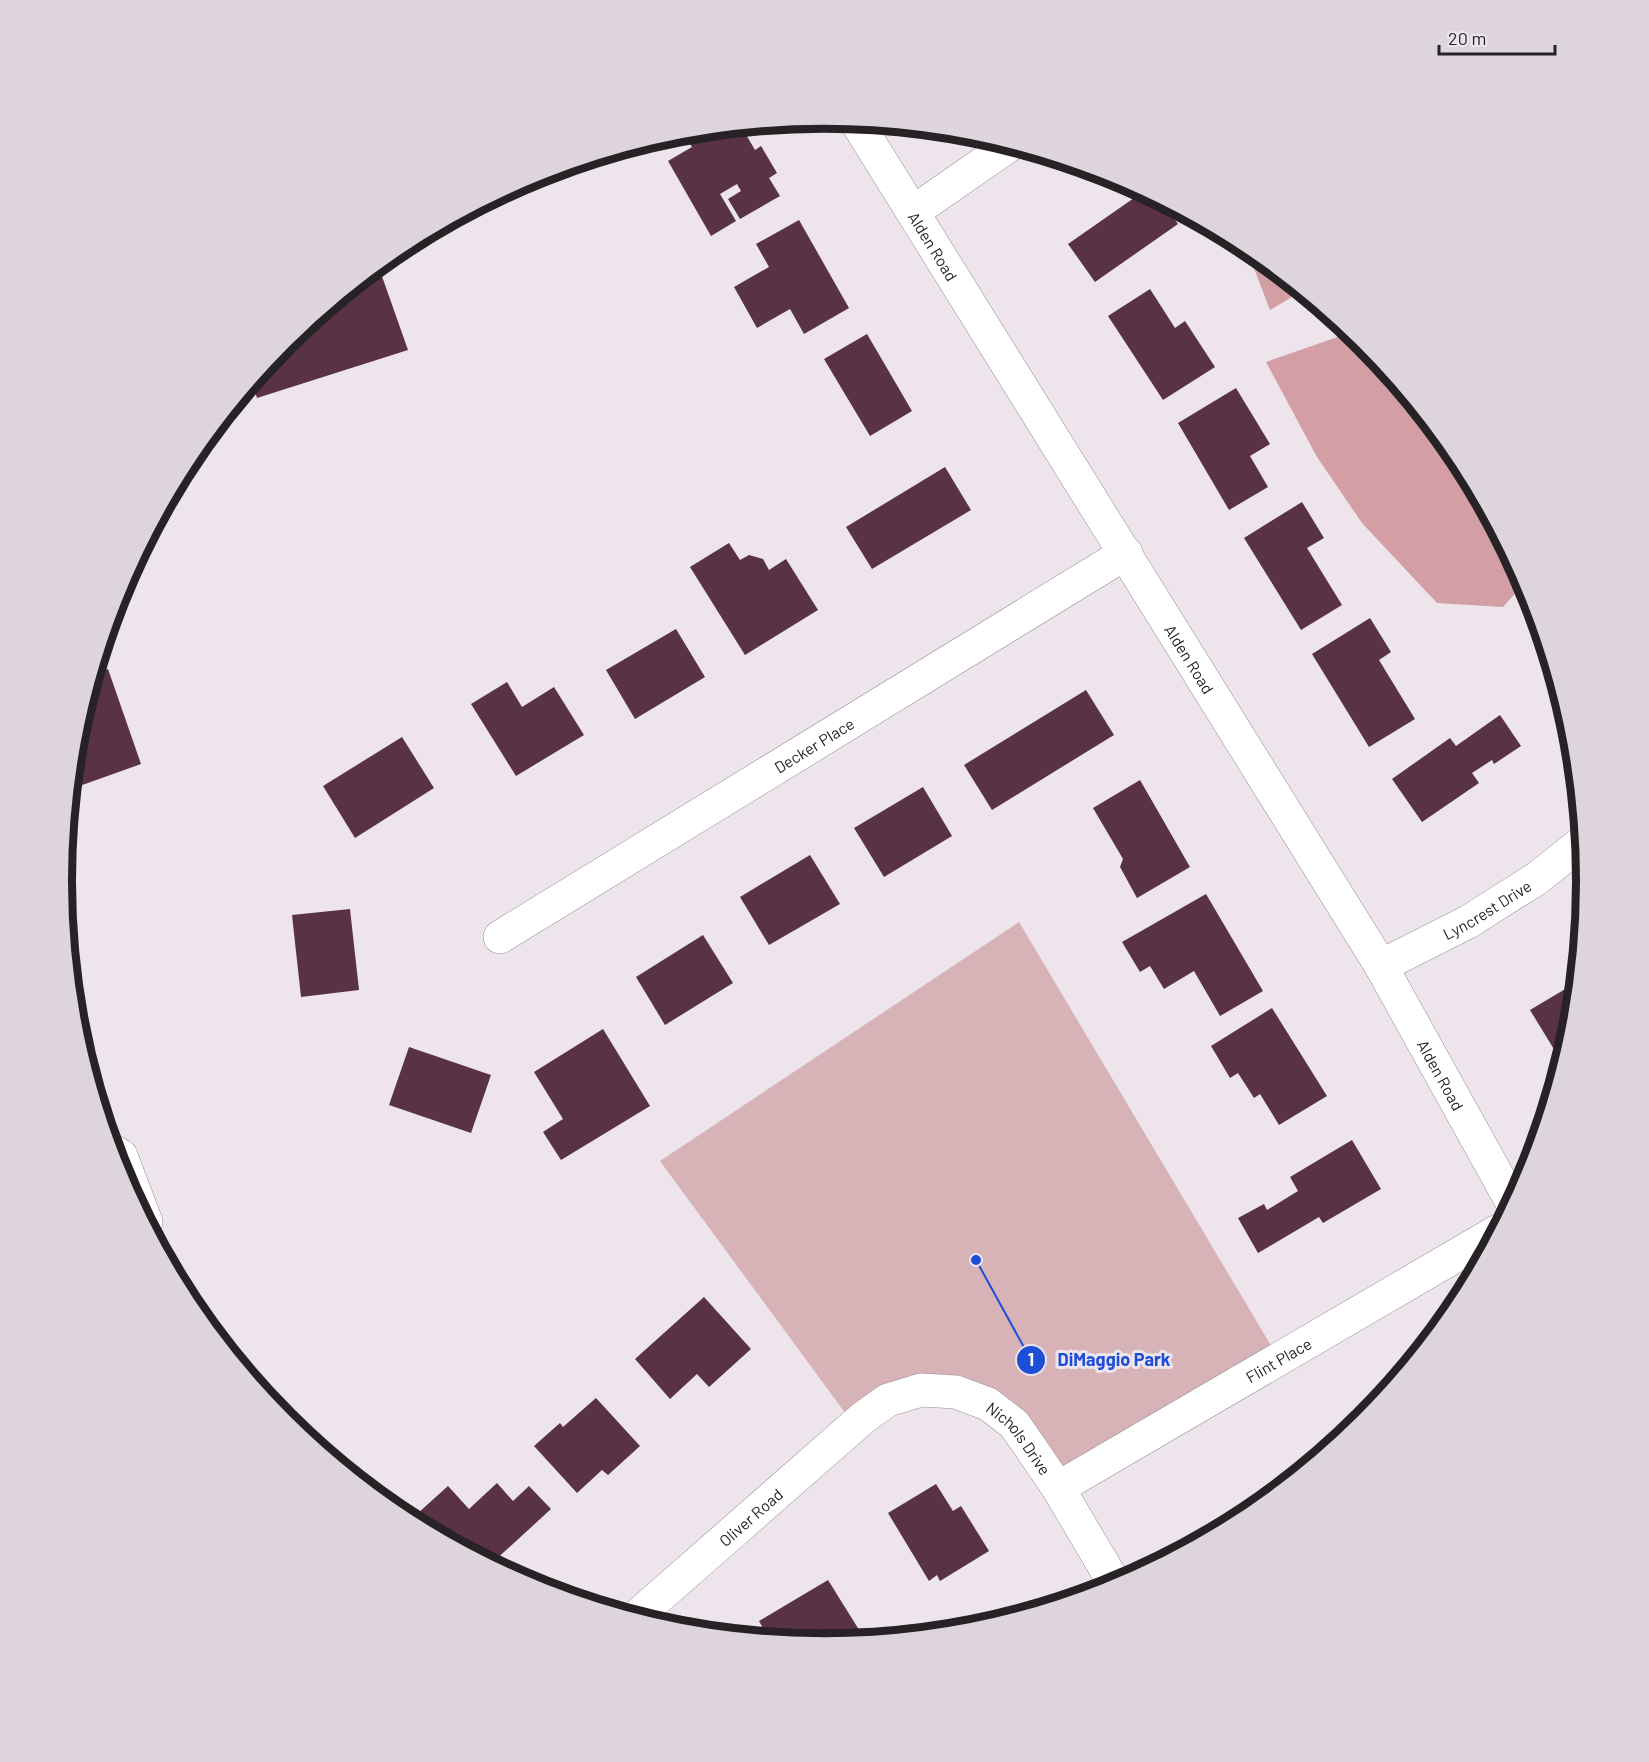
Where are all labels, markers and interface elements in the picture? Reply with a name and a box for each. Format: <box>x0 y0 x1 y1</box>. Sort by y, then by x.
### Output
scale bar <box>1439 18 1554 56</box>
text: 20 m <box>1448 27 1486 49</box>
street label: Alden Road <box>905 208 962 284</box>
street label: Alden Road <box>1161 621 1219 697</box>
street label: Decker Place <box>770 713 857 776</box>
street label: Lyncrest Drive <box>1439 875 1534 943</box>
street label: Alden Road <box>1414 1036 1468 1113</box>
street label: Flint Place <box>1242 1333 1314 1386</box>
callout: DiMaggio Park <box>1016 1342 1183 1378</box>
text: 1 <box>1028 1348 1034 1370</box>
text: DiMaggio Park <box>1058 1348 1171 1370</box>
street label: Nichols Drive <box>983 1397 1055 1478</box>
street label: Oliver Road <box>715 1484 786 1550</box>

